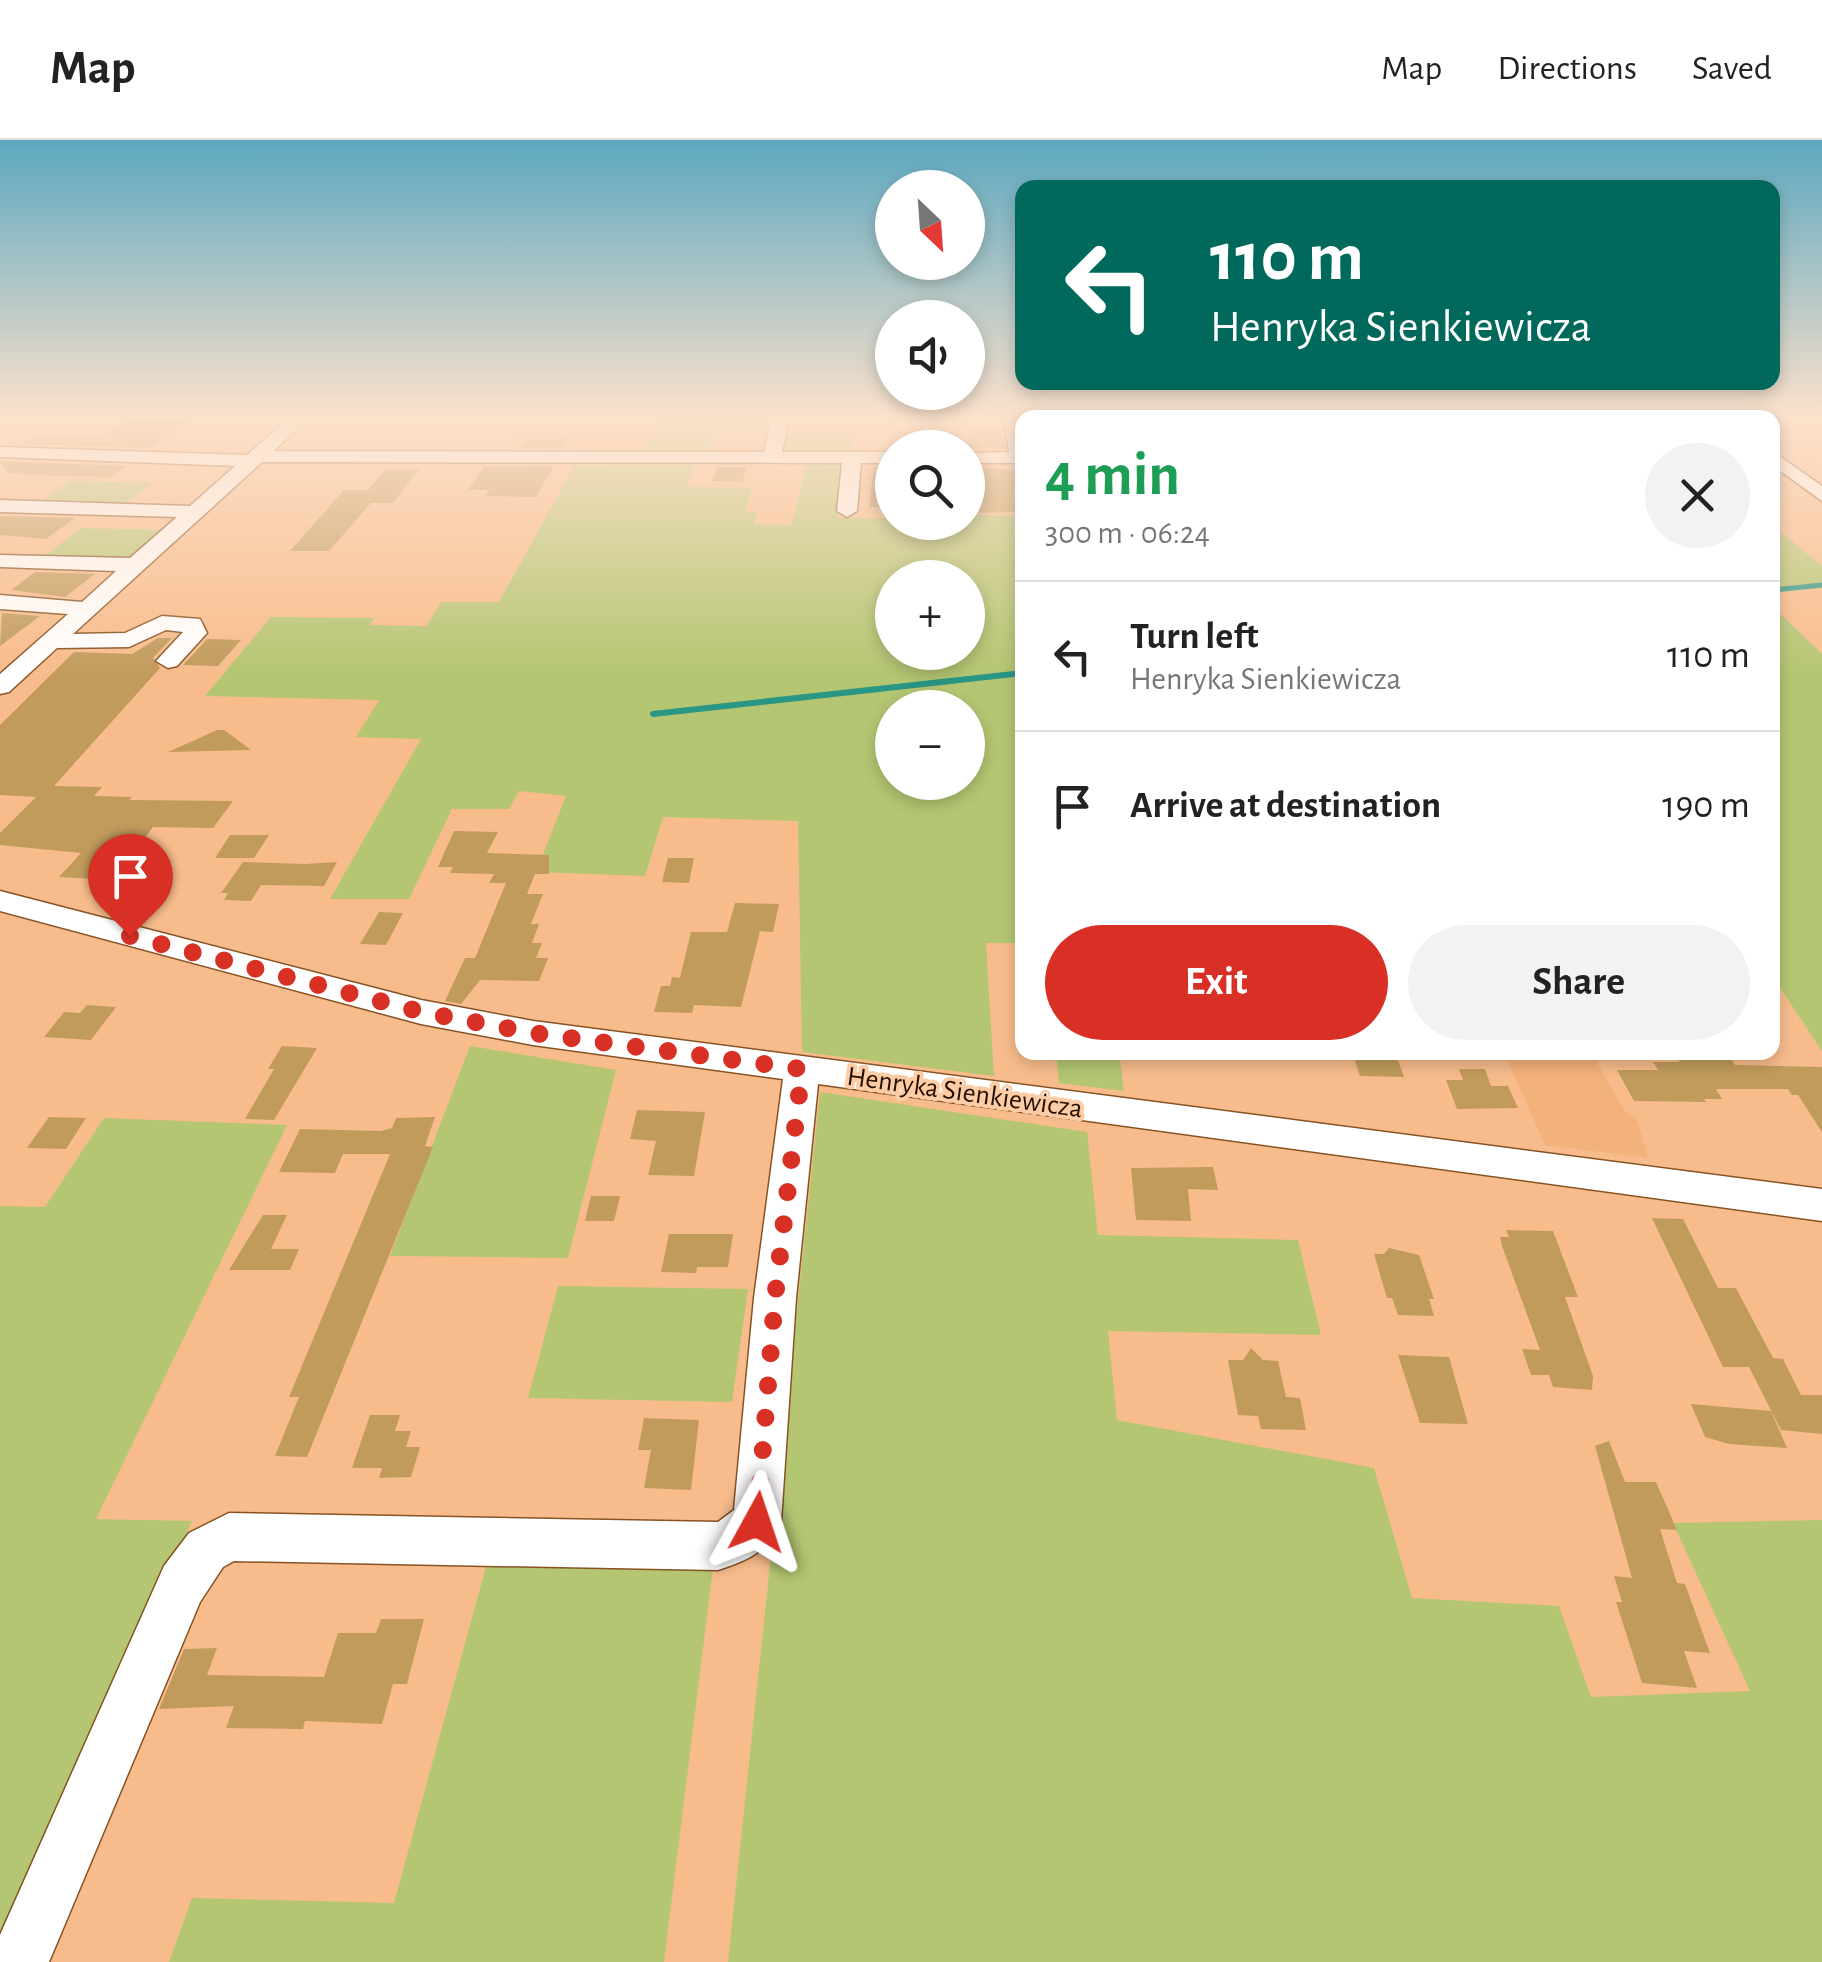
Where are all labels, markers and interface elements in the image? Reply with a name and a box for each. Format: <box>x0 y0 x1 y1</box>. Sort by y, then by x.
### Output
text: Map <box>50 45 136 93</box>
text: Map <box>1381 51 1442 86</box>
text: Directions <box>1497 51 1637 86</box>
text: Saved <box>1692 51 1772 86</box>
north arrow <box>875 170 985 280</box>
map controls <box>875 170 985 800</box>
icon: left <box>1045 220 1175 350</box>
text: 110 m <box>1210 223 1364 293</box>
button: sound <box>875 300 985 410</box>
text: Henryka Sienkiewicza <box>1210 305 1592 350</box>
button: search <box>875 430 985 540</box>
button: close <box>1645 443 1750 548</box>
text: 4 min <box>1045 446 1180 506</box>
text: 300 m · 06:24 <box>1045 517 1210 549</box>
button: + <box>875 560 985 670</box>
text: Turn left <box>1130 618 1258 656</box>
icon: left <box>1045 629 1100 684</box>
text: 110 m <box>1667 637 1750 675</box>
text: Henryka Sienkiewicza <box>1130 663 1401 695</box>
button: − <box>875 690 985 800</box>
icon: arrive <box>1045 779 1100 834</box>
text: Arrive at destination <box>1130 787 1441 825</box>
text: 190 m <box>1662 787 1750 825</box>
pin <box>88 834 173 937</box>
icon: arrive <box>103 849 158 904</box>
button: Exit <box>1045 925 1388 1040</box>
button: Share <box>1408 925 1750 1040</box>
street label: Henryka Sienkiewicza <box>845 1063 1084 1123</box>
position arrow <box>705 1470 809 1574</box>

